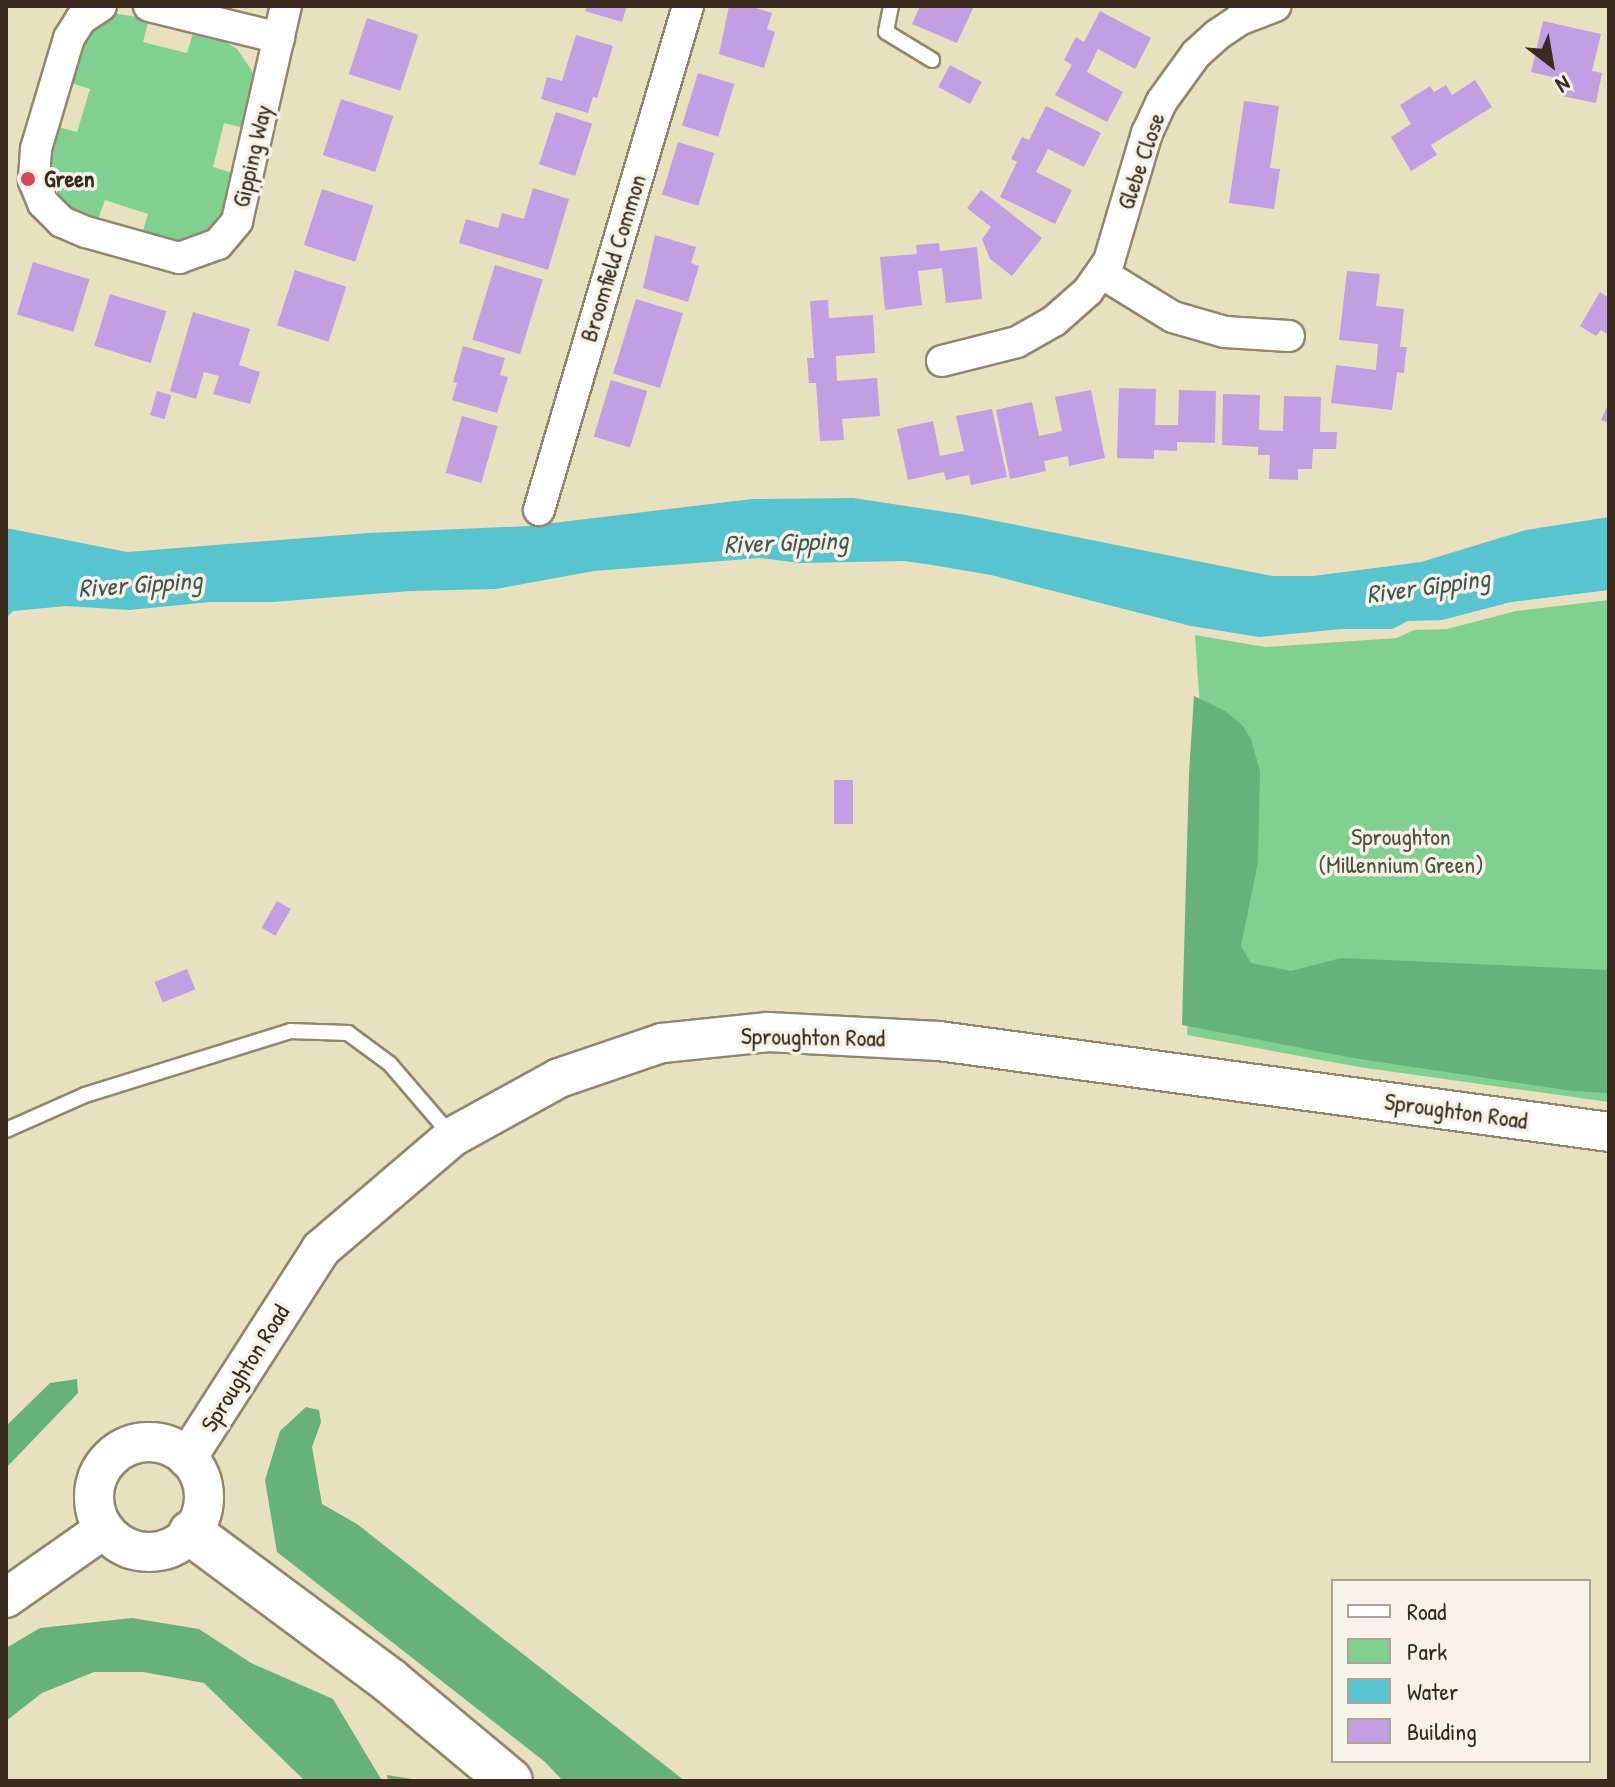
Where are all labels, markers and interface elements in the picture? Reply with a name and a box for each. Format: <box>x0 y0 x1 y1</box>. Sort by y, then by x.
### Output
north arrow <box>1511 24 1591 104</box>
text: N <box>1551 69 1576 100</box>
street label: Gipping Way <box>226 102 278 210</box>
street label: Glebe Close <box>1111 109 1171 213</box>
place label: Green <box>44 165 95 193</box>
marker: Green <box>19 170 37 188</box>
street label: Broomfield Common <box>574 171 652 345</box>
water label: River Gipping <box>723 524 849 560</box>
water label: River Gipping <box>1364 562 1492 610</box>
water label: River Gipping <box>77 564 203 604</box>
park label: Sproughton (Millennium Green) <box>1318 823 1484 879</box>
street label: Sproughton Road <box>741 1021 885 1053</box>
street label: Sproughton Road <box>1383 1087 1529 1135</box>
street label: Sproughton Road <box>195 1299 295 1437</box>
legend <box>1331 1579 1591 1763</box>
text: Road <box>1407 1595 1446 1627</box>
text: Park <box>1407 1635 1447 1667</box>
text: Water <box>1407 1675 1458 1707</box>
text: Building <box>1407 1715 1477 1747</box>

